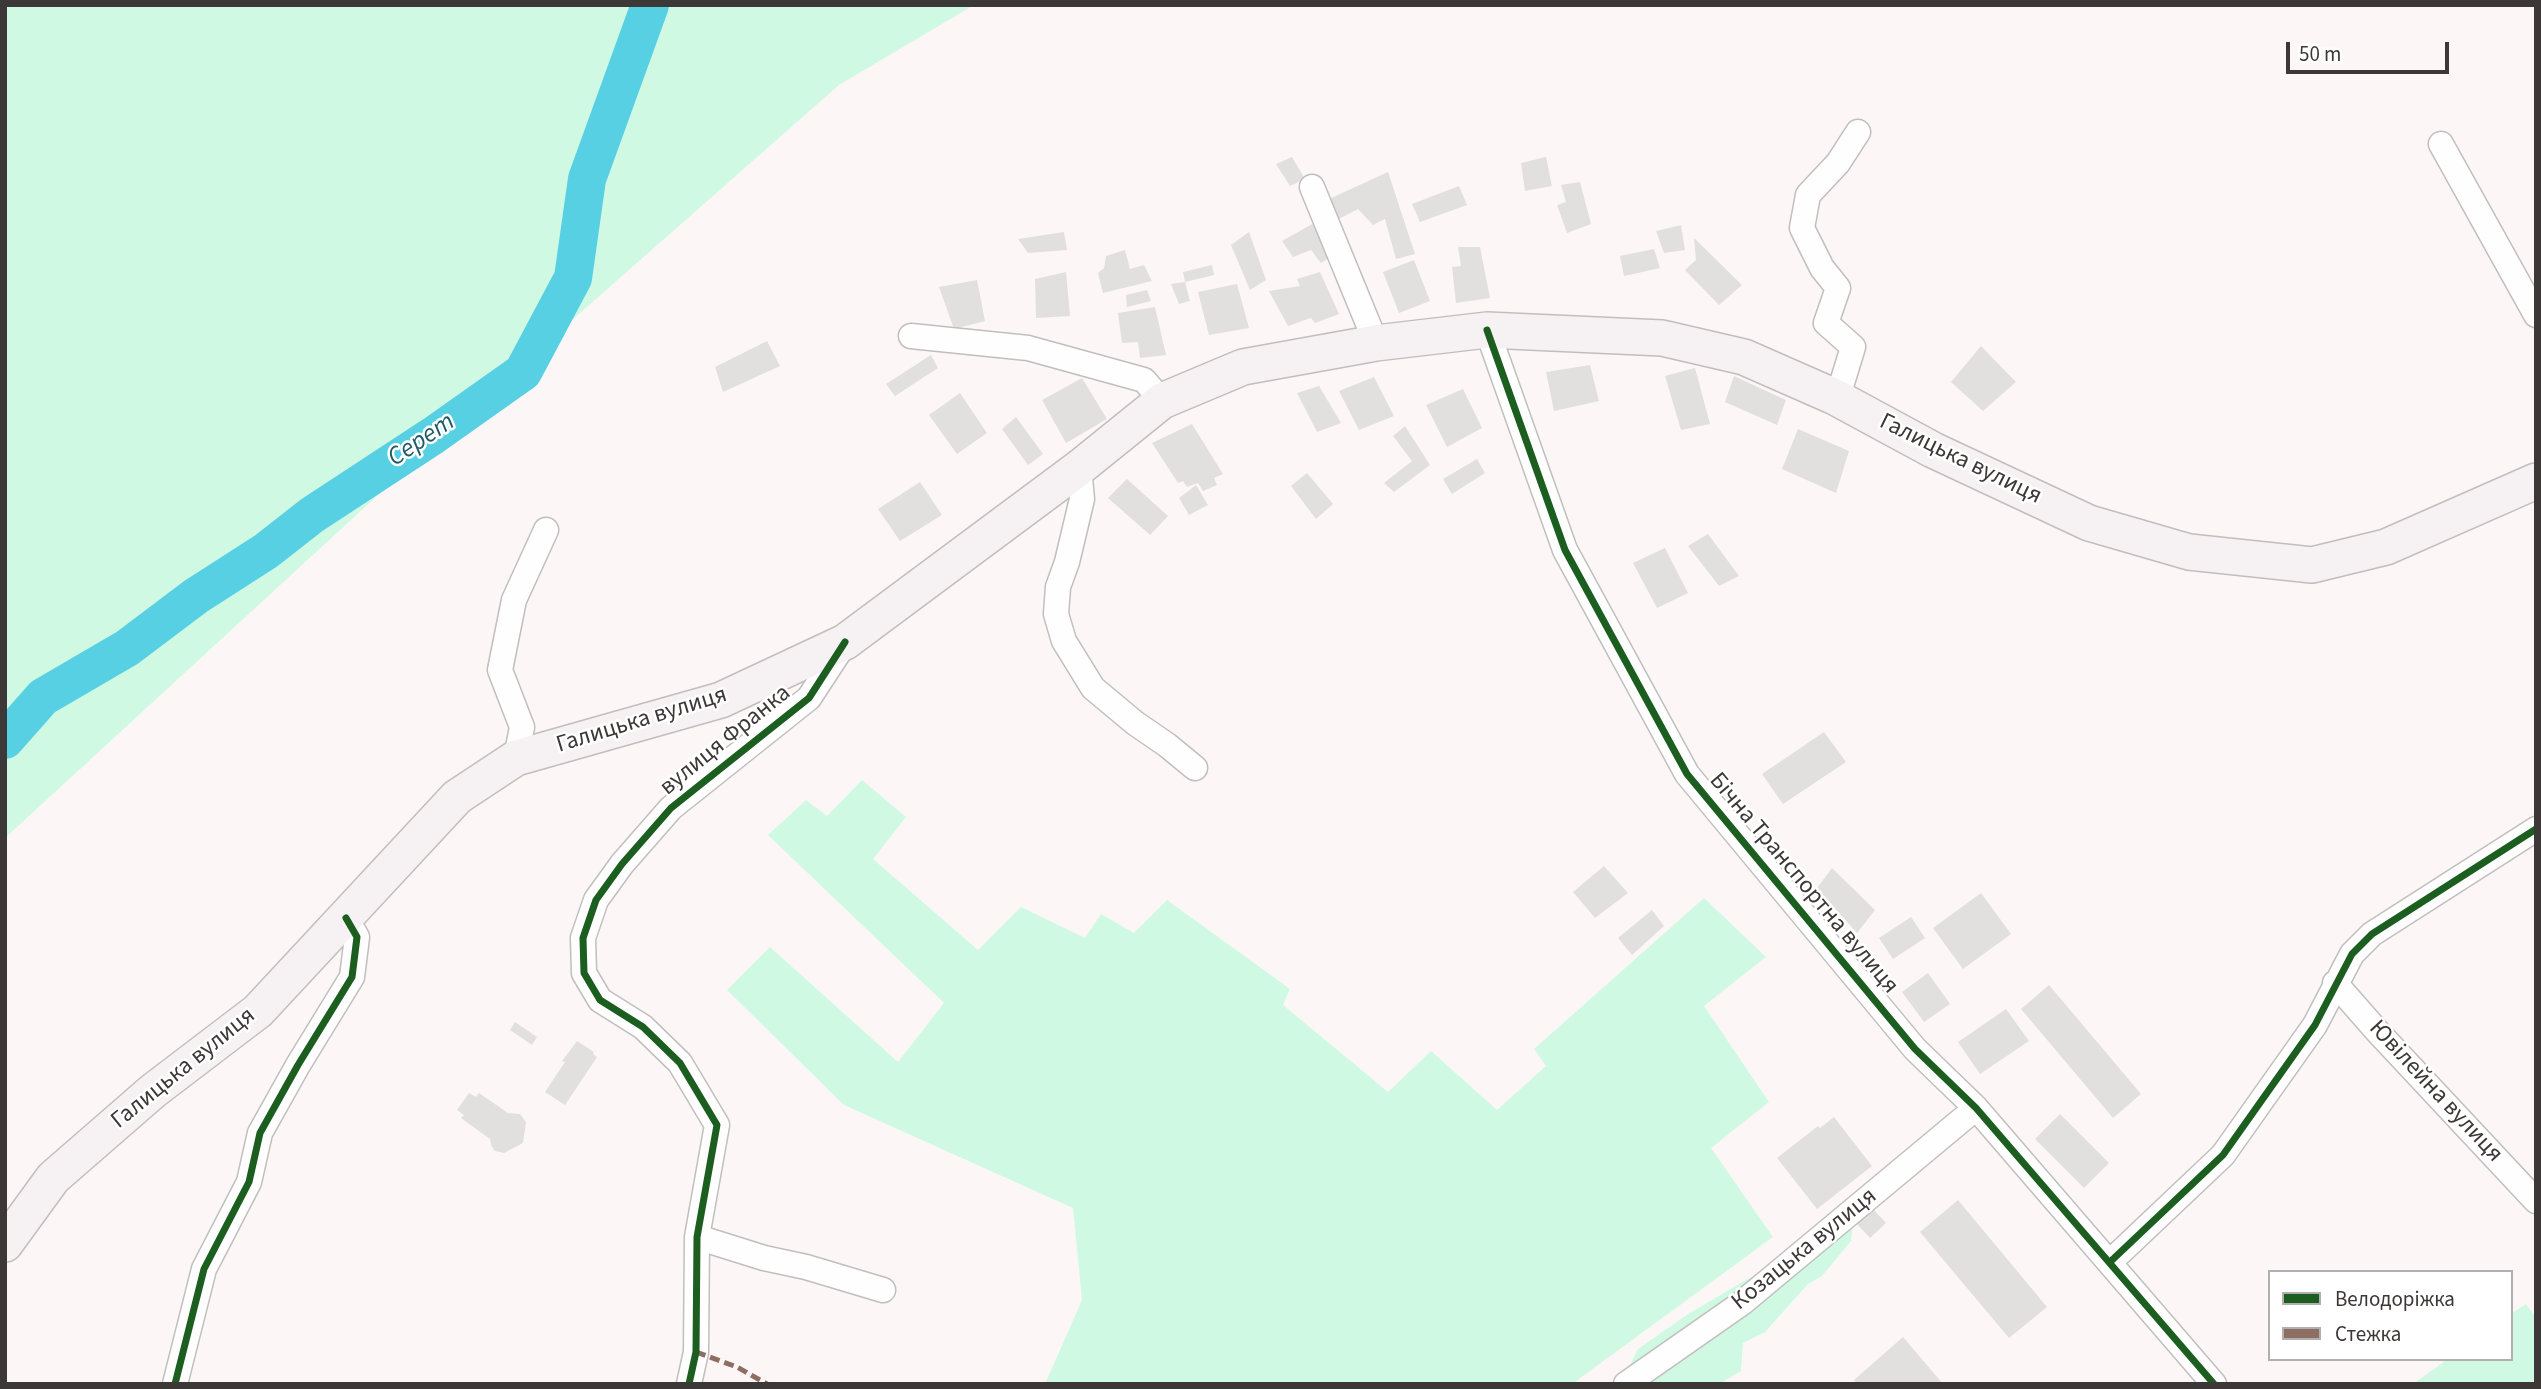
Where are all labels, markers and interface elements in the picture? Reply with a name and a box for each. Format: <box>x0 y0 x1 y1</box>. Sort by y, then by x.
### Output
scale bar <box>2289 28 2452 72</box>
text: 50 m <box>2299 39 2341 69</box>
water label: Серет <box>383 407 461 475</box>
street label: Галицька вулиця <box>1874 408 2046 512</box>
street label: вулиця Франка <box>655 680 797 802</box>
street label: Галицька вулиця <box>553 681 731 761</box>
street label: Бічна Транспортна вулиця <box>1702 768 1904 1000</box>
street label: Галицька вулиця <box>106 1002 262 1136</box>
street label: Ювілейна вулиця <box>2362 1015 2508 1169</box>
street label: Козацька вулиця <box>1727 1183 1883 1317</box>
legend <box>2268 1270 2513 1361</box>
text: Велодоріжка <box>2335 1284 2455 1314</box>
text: Стежка <box>2335 1319 2401 1349</box>

